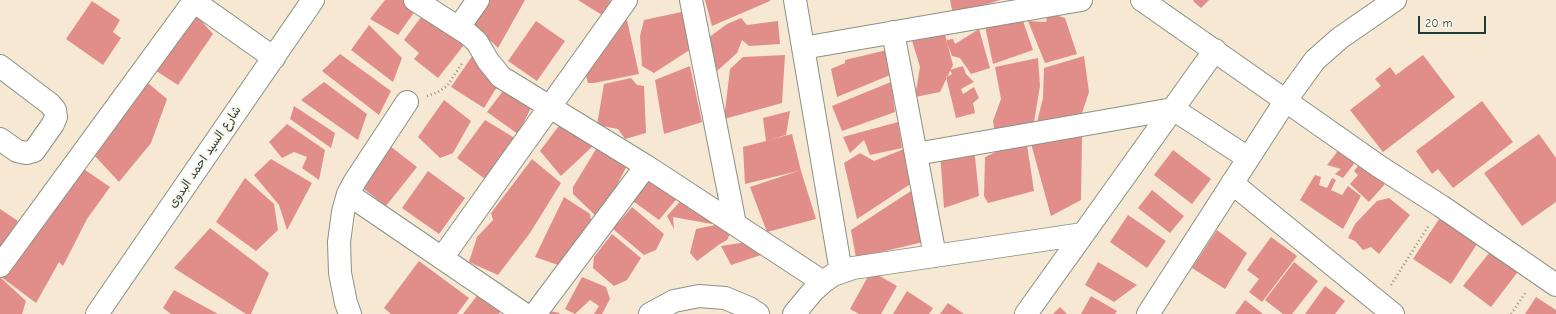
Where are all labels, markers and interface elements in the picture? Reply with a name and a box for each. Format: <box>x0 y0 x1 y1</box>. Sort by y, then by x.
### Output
scale bar <box>1420 8 1488 34</box>
text: 20 m <box>1425 16 1453 30</box>
street label: شارع السيد احمد البدوى <box>166 103 244 211</box>

